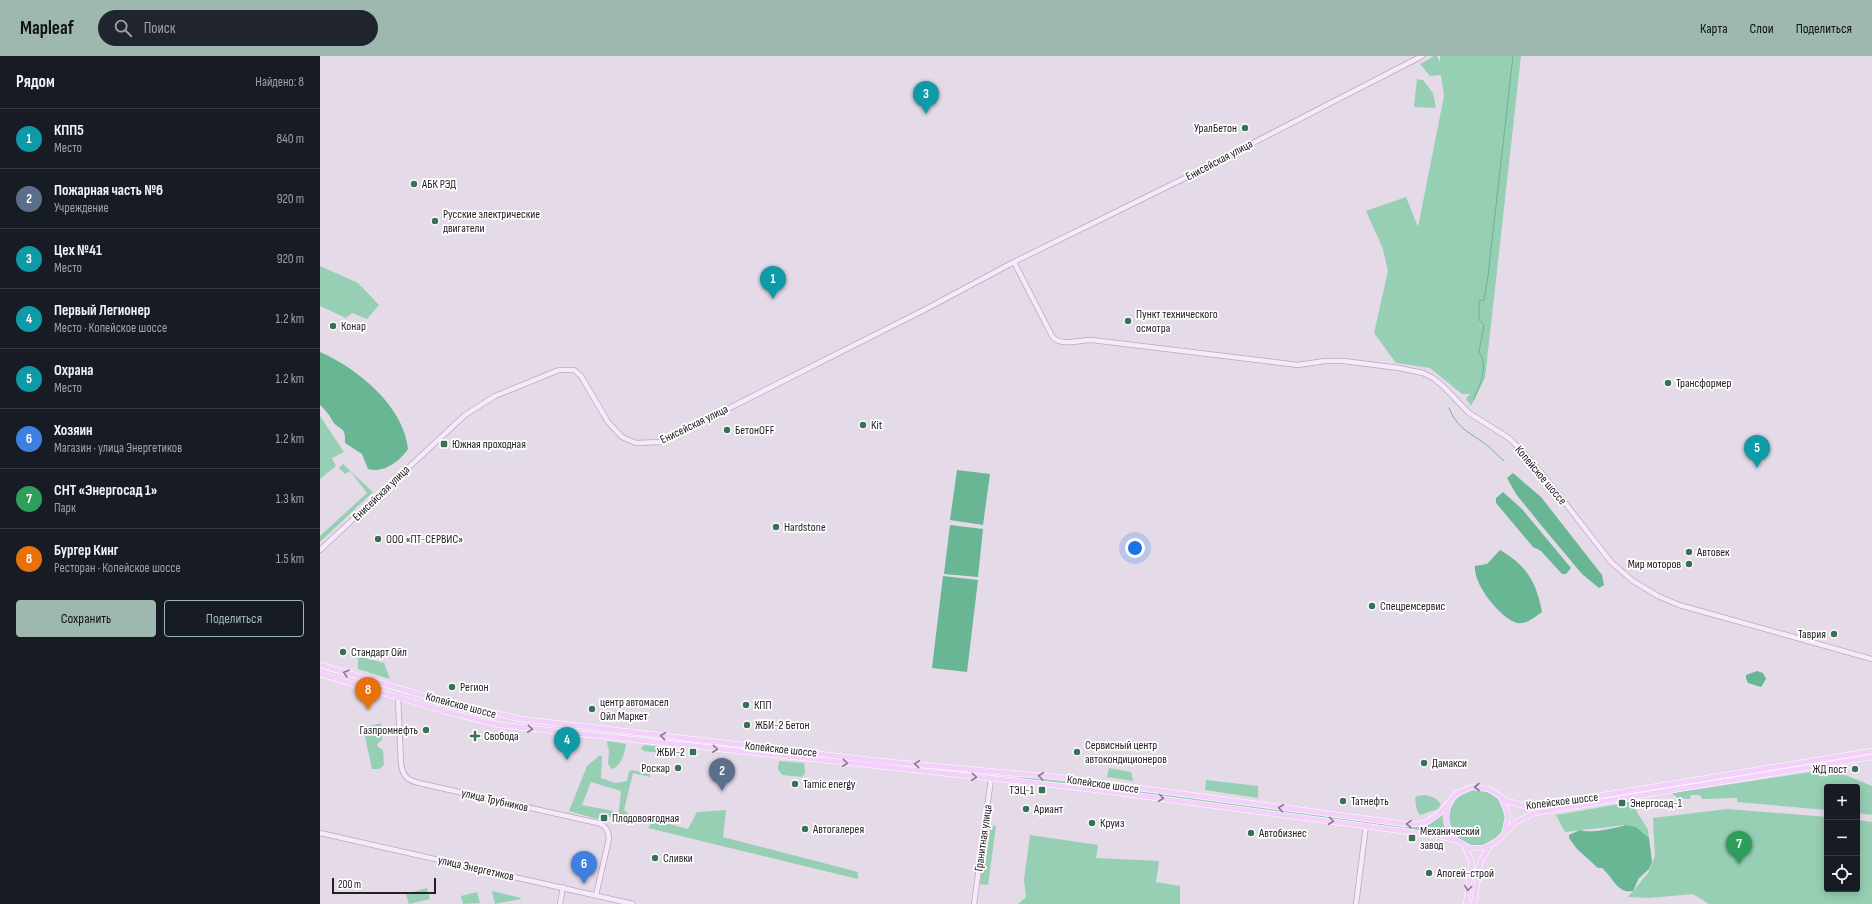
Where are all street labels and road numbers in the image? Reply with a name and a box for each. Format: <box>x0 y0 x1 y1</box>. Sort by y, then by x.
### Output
street label: Енисейская улица <box>1183 136 1256 184</box>
street label: Енисейская улица <box>658 401 731 447</box>
street label: Копейское шоссе <box>1512 443 1570 508</box>
street label: Енисейская улица <box>350 462 413 524</box>
street label: Копейское шоссе <box>424 689 498 722</box>
street label: Копейское шоссе <box>744 738 818 761</box>
street label: Копейское шоссе <box>1066 772 1140 797</box>
street label: улица Трубников <box>460 786 530 816</box>
street label: Копейское шоссе <box>1525 790 1599 813</box>
street label: Гранитная улица <box>971 803 996 872</box>
street label: улица Энергетиков <box>436 852 516 885</box>

